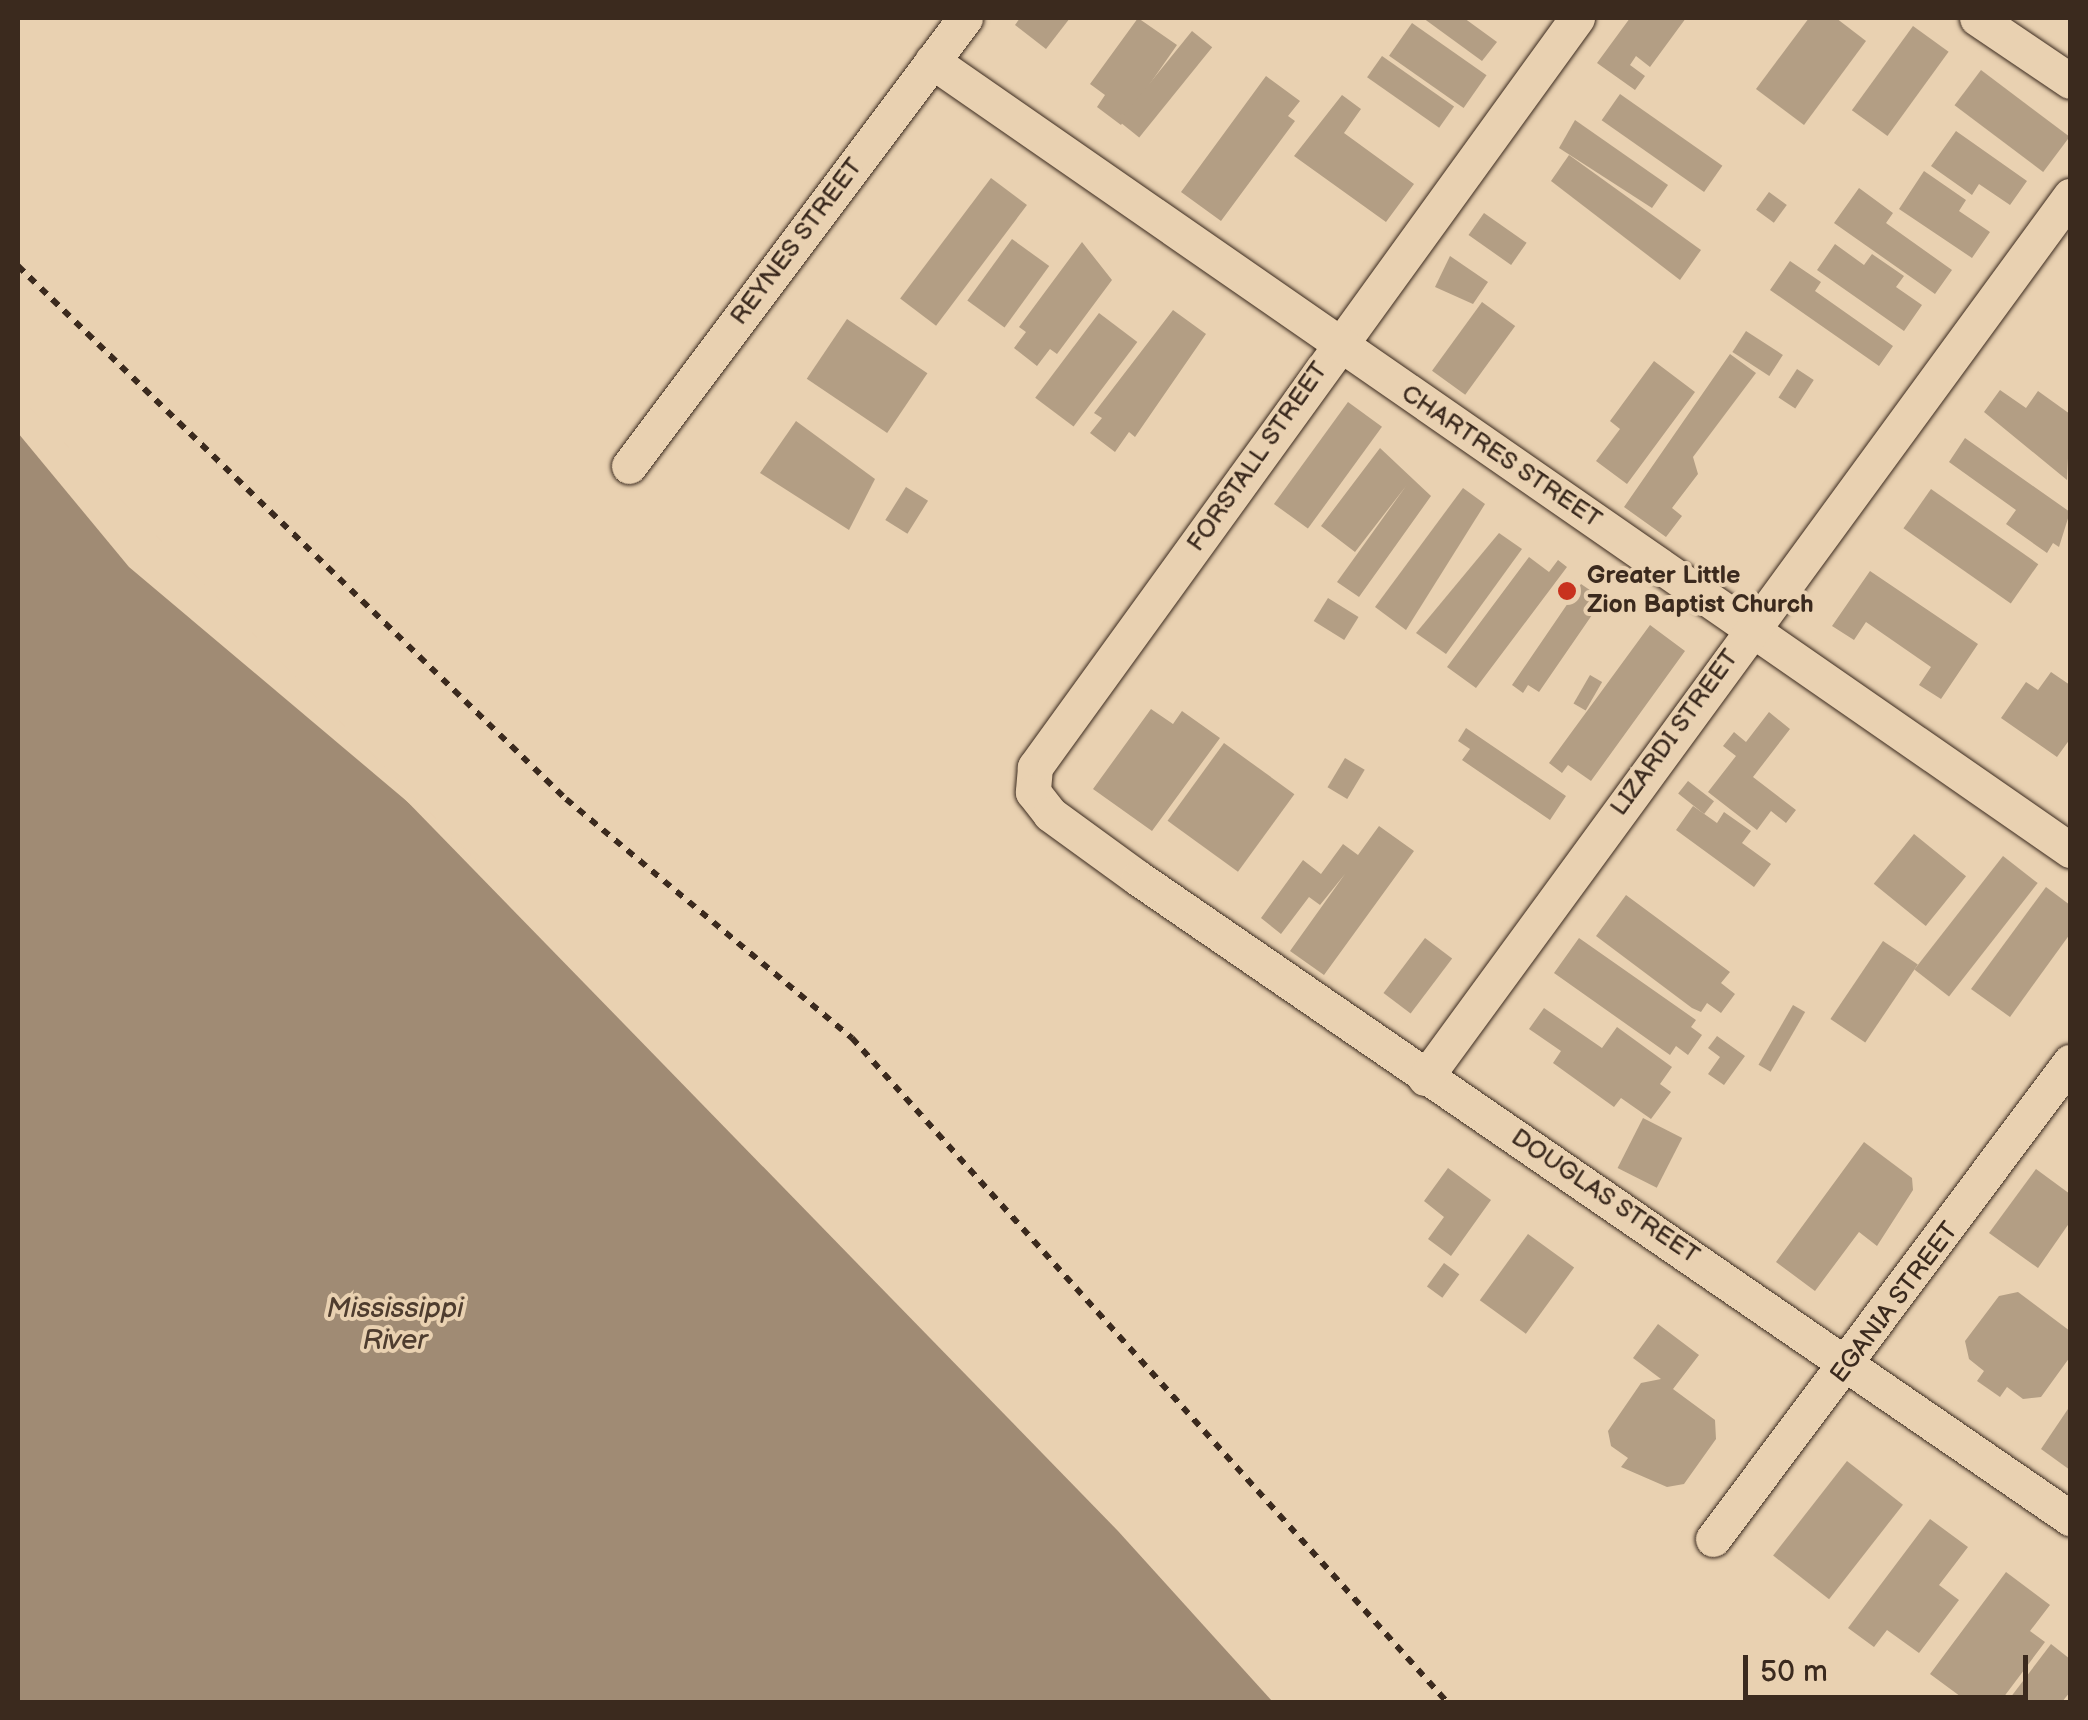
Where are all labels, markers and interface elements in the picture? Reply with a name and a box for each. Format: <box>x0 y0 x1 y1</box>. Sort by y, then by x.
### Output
street label: REYNES STREET <box>724 153 870 331</box>
street label: FORSTALL STREET <box>1181 356 1335 558</box>
street label: CHARTRES STREET <box>1395 379 1607 535</box>
place label: Greater Little Zion Baptist Church <box>1587 562 1814 621</box>
marker: Greater Little Zion Baptist Church <box>1556 580 1578 602</box>
street label: LIZARDI STREET <box>1604 644 1746 822</box>
street label: DOUGLAS STREET <box>1505 1123 1705 1271</box>
street label: EGANIA STREET <box>1825 1217 1965 1389</box>
water label: Mississippi River <box>327 1292 463 1358</box>
scale bar <box>1748 1635 2033 1697</box>
text: 50 m <box>1760 1654 1828 1690</box>

